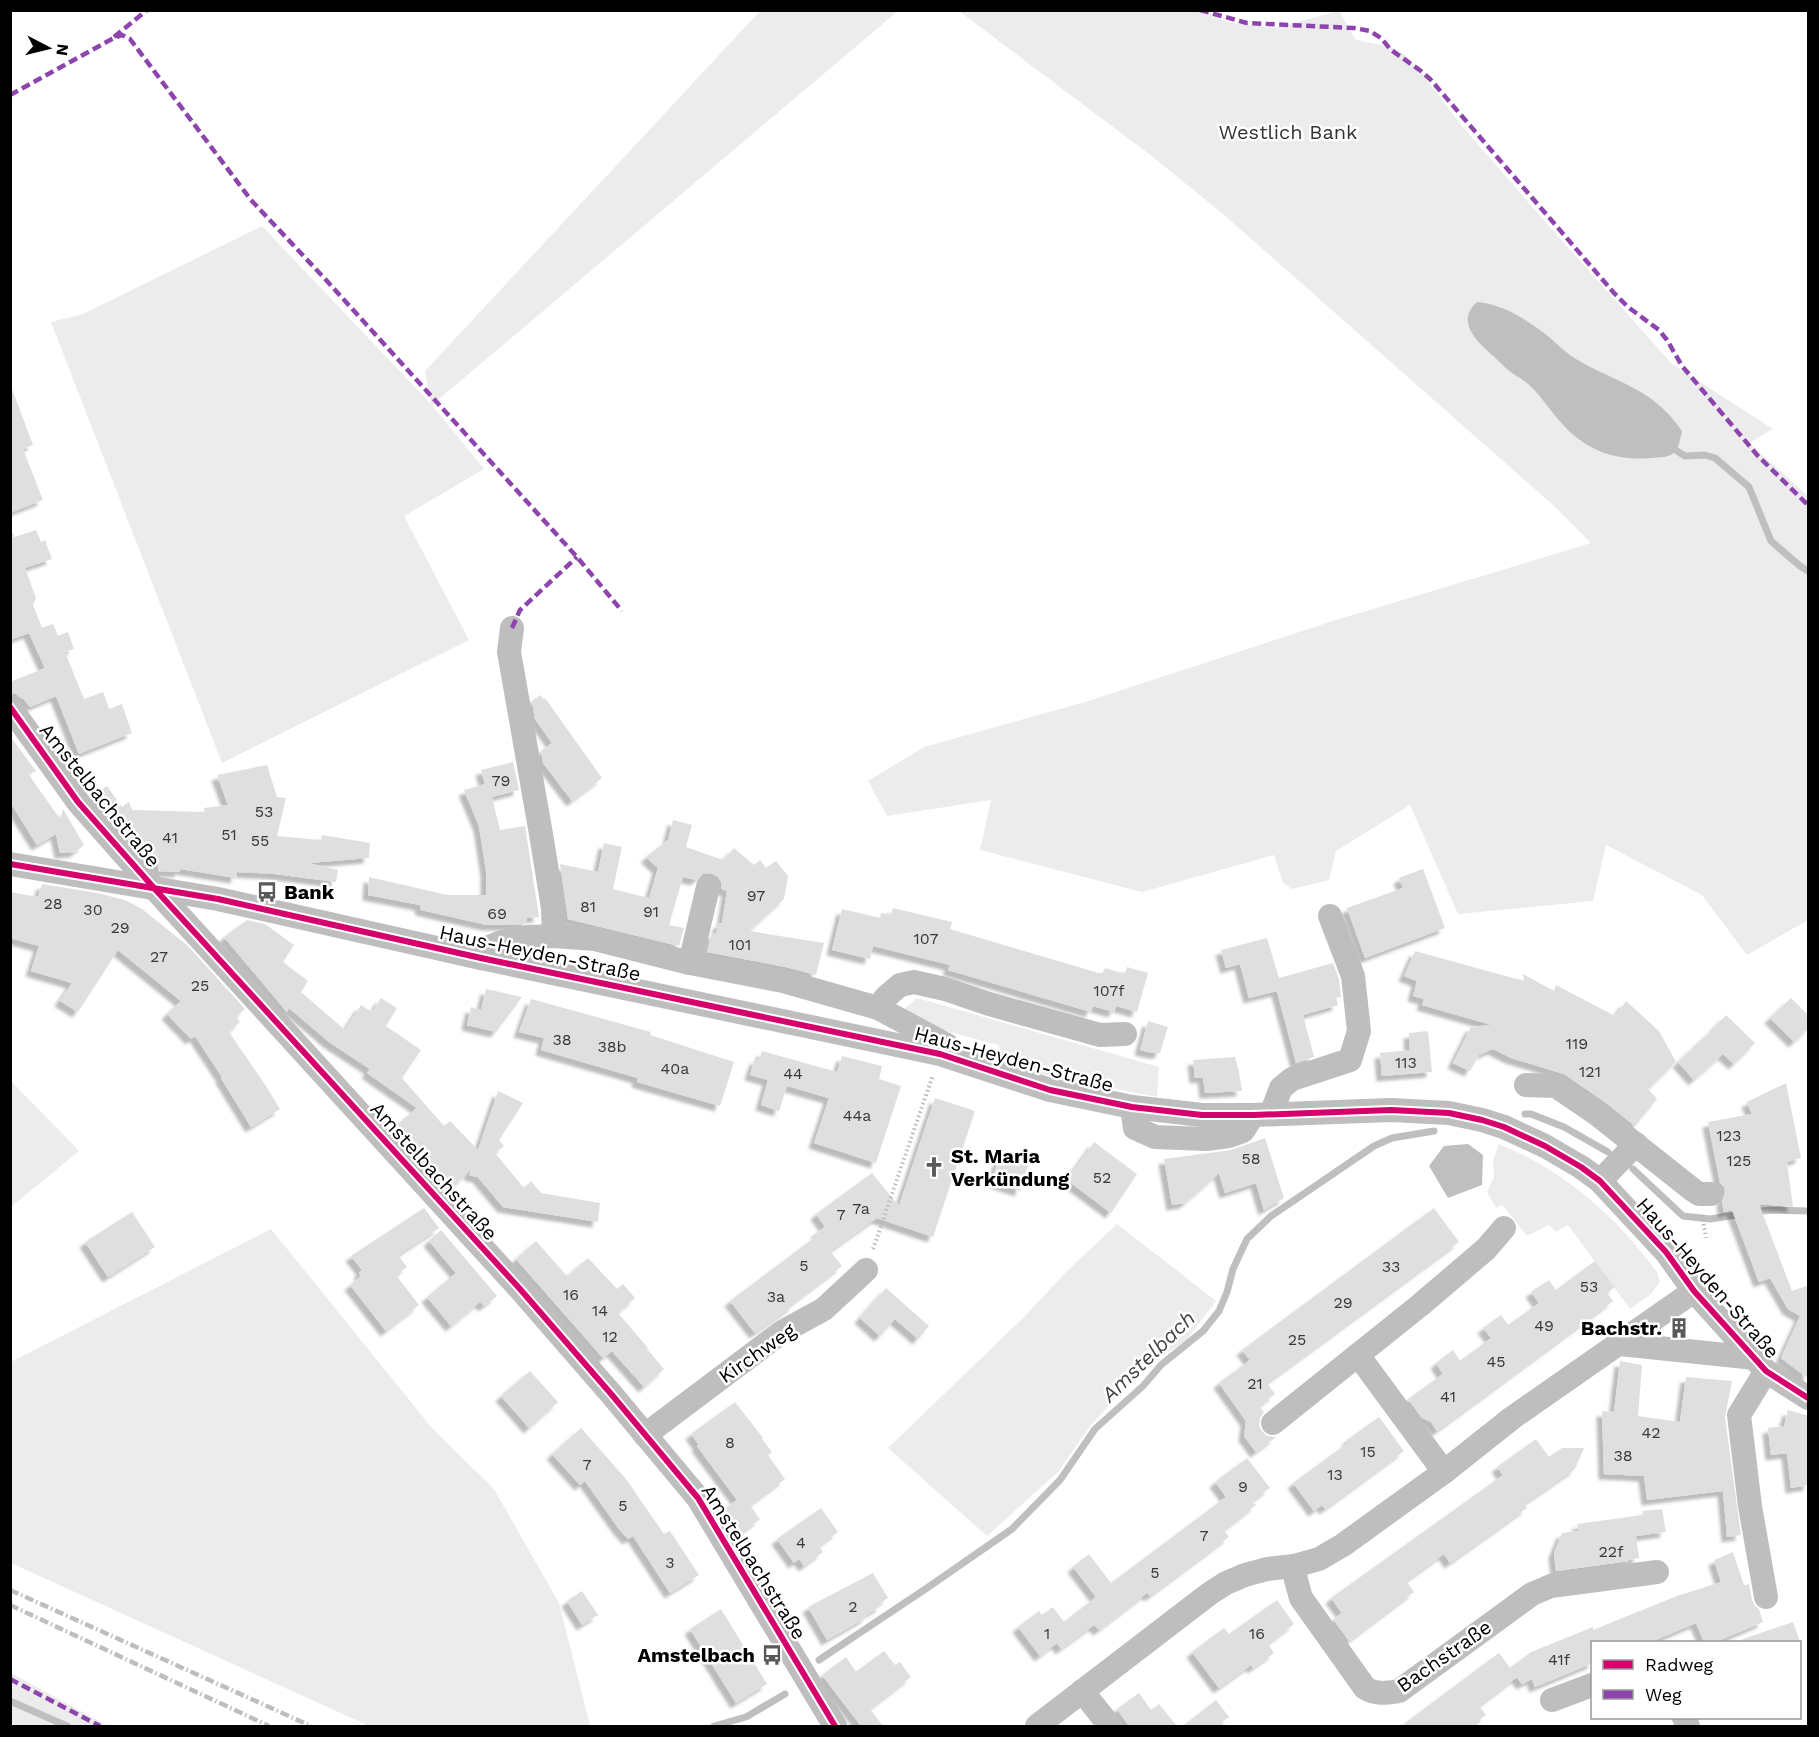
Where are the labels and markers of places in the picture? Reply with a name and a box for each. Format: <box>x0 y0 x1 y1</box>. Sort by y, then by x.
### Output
bus stop icon: Bank <box>255 880 279 904</box>
place label: Bank <box>284 880 335 904</box>
place label: St. Maria Verkündung <box>951 1144 1070 1191</box>
church icon: St. Maria Verkündung <box>922 1155 946 1179</box>
place label: Bachstr. <box>1581 1316 1662 1340</box>
building icon: Bachstr. <box>1667 1316 1691 1340</box>
place label: Amstelbach <box>637 1643 755 1667</box>
bus stop icon: Amstelbach <box>760 1643 784 1667</box>

